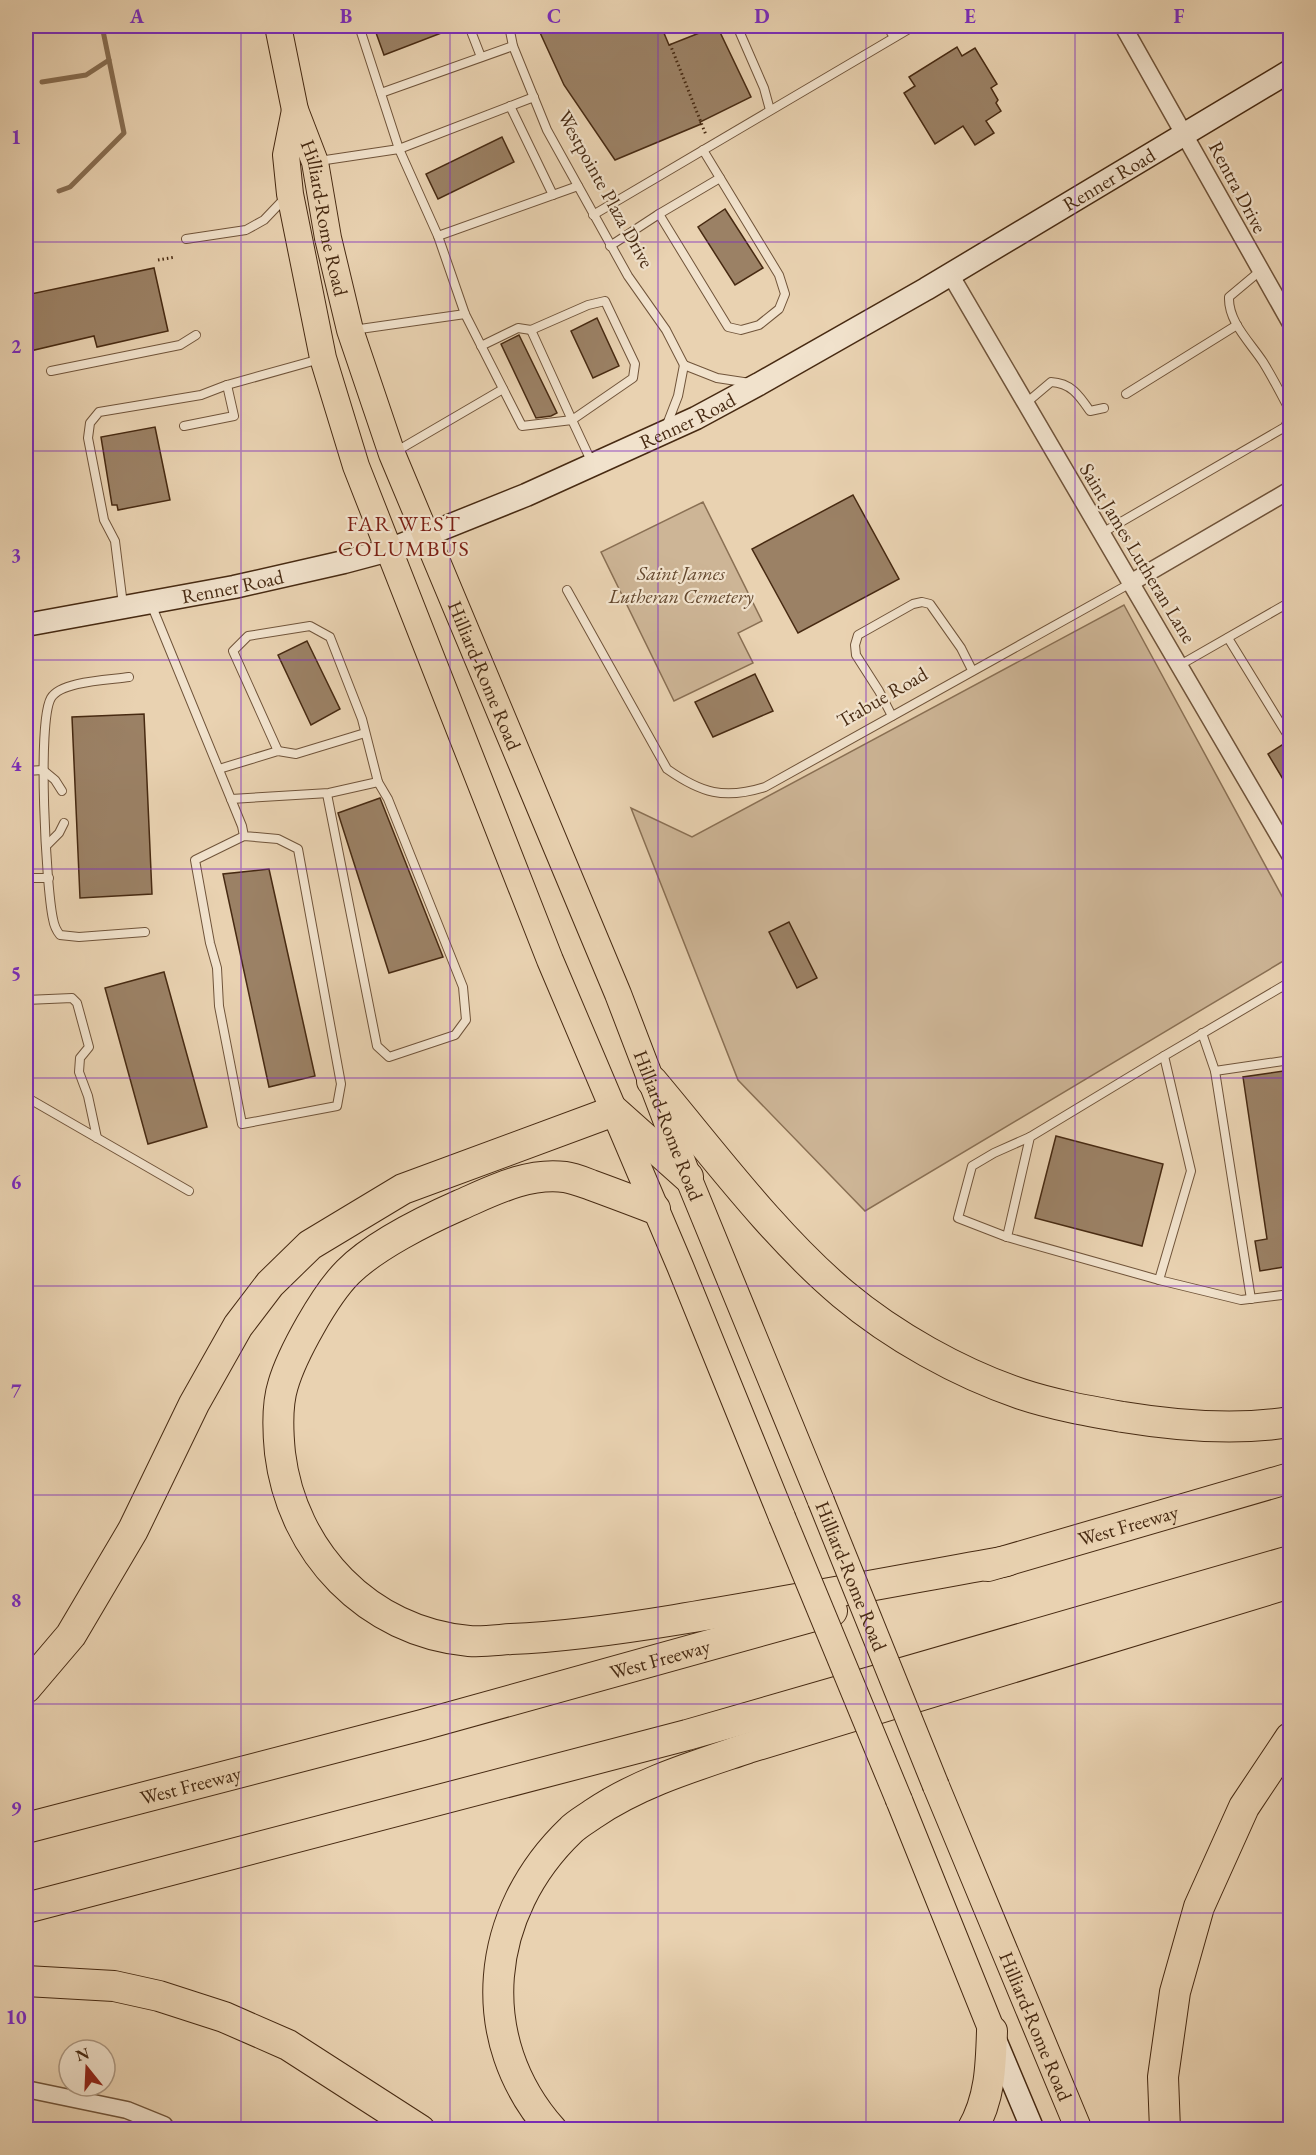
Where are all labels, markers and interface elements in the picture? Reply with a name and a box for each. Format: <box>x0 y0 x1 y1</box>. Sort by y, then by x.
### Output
text: A <box>129 3 145 29</box>
text: B <box>340 3 352 29</box>
text: C <box>547 3 561 29</box>
text: D <box>754 3 770 29</box>
text: E <box>964 3 976 29</box>
text: F <box>1174 3 1185 29</box>
street label: Westpointe Plaza Drive <box>552 106 660 273</box>
text: 1 <box>11 124 21 150</box>
street label: Hilliard-Rome Road <box>295 136 355 299</box>
street label: Rentra Drive <box>1203 137 1273 238</box>
street label: Renner Road <box>1058 141 1161 217</box>
text: 2 <box>11 333 22 359</box>
street label: Renner Road <box>635 386 741 455</box>
street label: Saint James Lutheran Lane <box>1074 458 1202 648</box>
district label: FAR WEST COLUMBUS <box>338 509 470 563</box>
text: 3 <box>11 542 21 568</box>
park label: Saint James Lutheran Cemetery <box>608 560 753 609</box>
street label: Renner Road <box>179 563 287 609</box>
street label: Hilliard-Rome Road <box>442 597 528 755</box>
street label: Trabue Road <box>832 660 933 733</box>
text: 4 <box>11 751 22 777</box>
text: 5 <box>11 960 21 986</box>
street label: Hilliard-Rome Road <box>628 1046 710 1205</box>
text: 6 <box>11 1169 22 1195</box>
text: 7 <box>11 1378 22 1404</box>
street label: Hilliard-Rome Road <box>809 1497 894 1656</box>
street label: West Freeway <box>1075 1498 1182 1552</box>
text: 8 <box>11 1587 21 1613</box>
street label: West Freeway <box>607 1632 713 1685</box>
street label: West Freeway <box>137 1760 244 1811</box>
text: 9 <box>11 1795 22 1821</box>
street label: Hilliard-Rome Road <box>993 1948 1079 2105</box>
text: 10 <box>5 2004 27 2030</box>
north arrow <box>57 2038 117 2098</box>
text: N <box>73 2042 92 2066</box>

